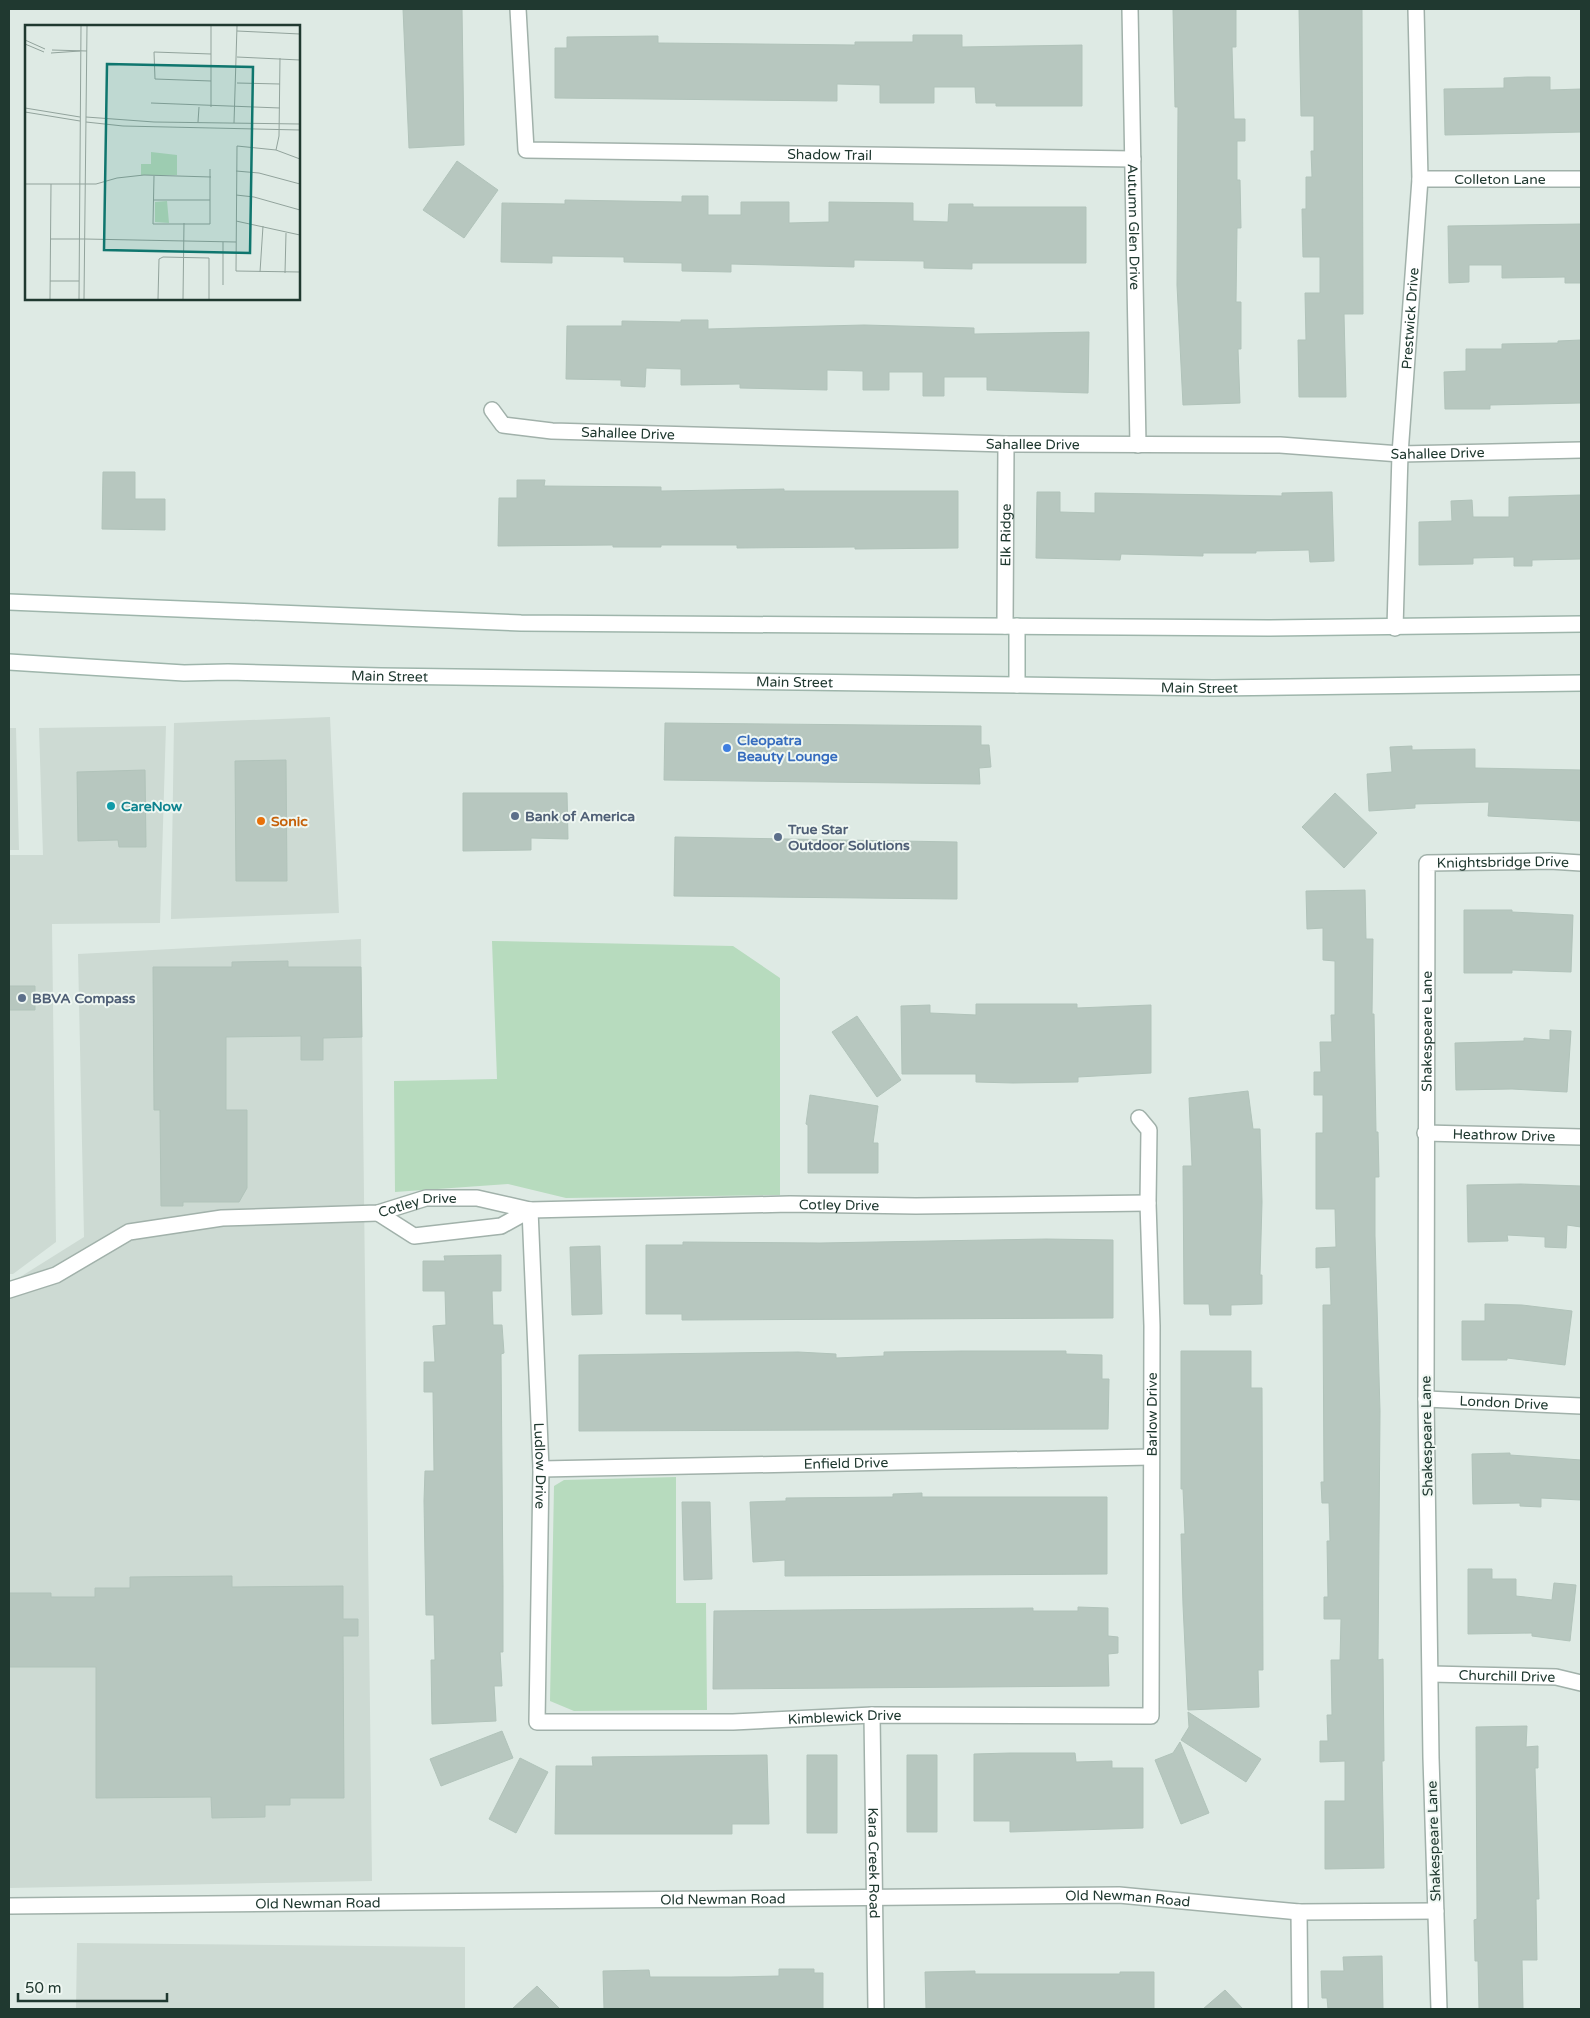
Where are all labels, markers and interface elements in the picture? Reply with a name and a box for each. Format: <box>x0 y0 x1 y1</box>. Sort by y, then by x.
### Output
inset map <box>25 25 300 300</box>
street label: Shadow Trail <box>787 145 872 164</box>
street label: Autumn Glen Drive <box>1124 164 1144 290</box>
street label: Colleton Lane <box>1454 171 1546 188</box>
street label: Prestwick Drive <box>1398 267 1422 370</box>
street label: Sahallee Drive <box>581 423 675 443</box>
street label: Sahallee Drive <box>986 435 1080 453</box>
street label: Sahallee Drive <box>1390 444 1485 463</box>
street label: Elk Ridge <box>997 503 1014 566</box>
street label: Main Street <box>351 667 429 685</box>
street label: Main Street <box>756 673 834 691</box>
street label: Main Street <box>1161 679 1239 697</box>
place label: Cleopatra Beauty Lounge <box>737 732 838 765</box>
marker: Cleopatra Beauty Lounge <box>721 742 733 754</box>
place label: CareNow <box>121 798 182 815</box>
marker: CareNow <box>105 800 117 812</box>
place label: Bank of America <box>525 808 635 825</box>
marker: Bank of America <box>509 810 521 822</box>
place label: Sonic <box>271 813 308 830</box>
marker: Sonic <box>255 815 267 827</box>
place label: True Star Outdoor Solutions <box>787 821 910 854</box>
marker: True Star Outdoor Solutions <box>772 831 784 843</box>
street label: Knightsbridge Drive <box>1437 852 1570 871</box>
street label: Shakespeare Lane <box>1418 971 1435 1092</box>
place label: BBVA Compass <box>32 990 136 1007</box>
marker: BBVA Compass <box>16 992 28 1004</box>
street label: Heathrow Drive <box>1452 1125 1556 1145</box>
street label: Cotley Drive <box>376 1190 457 1221</box>
street label: Cotley Drive <box>799 1196 880 1214</box>
street label: Barlow Drive <box>1143 1372 1160 1457</box>
street label: Shakespeare Lane <box>1417 1375 1437 1497</box>
street label: London Drive <box>1459 1392 1549 1413</box>
street label: Ludlow Drive <box>531 1422 550 1509</box>
street label: Enfield Drive <box>803 1454 888 1472</box>
street label: Churchill Drive <box>1458 1666 1556 1685</box>
street label: Kimblewick Drive <box>787 1706 902 1728</box>
street label: Shakespeare Lane <box>1423 1780 1445 1902</box>
street label: Kara Creek Road <box>865 1807 883 1919</box>
street label: Old Newman Road <box>1065 1886 1191 1910</box>
street label: Old Newman Road <box>660 1890 786 1908</box>
street label: Old Newman Road <box>255 1894 381 1912</box>
scale bar <box>18 1970 166 2002</box>
text: 50 m <box>25 1979 62 1997</box>

